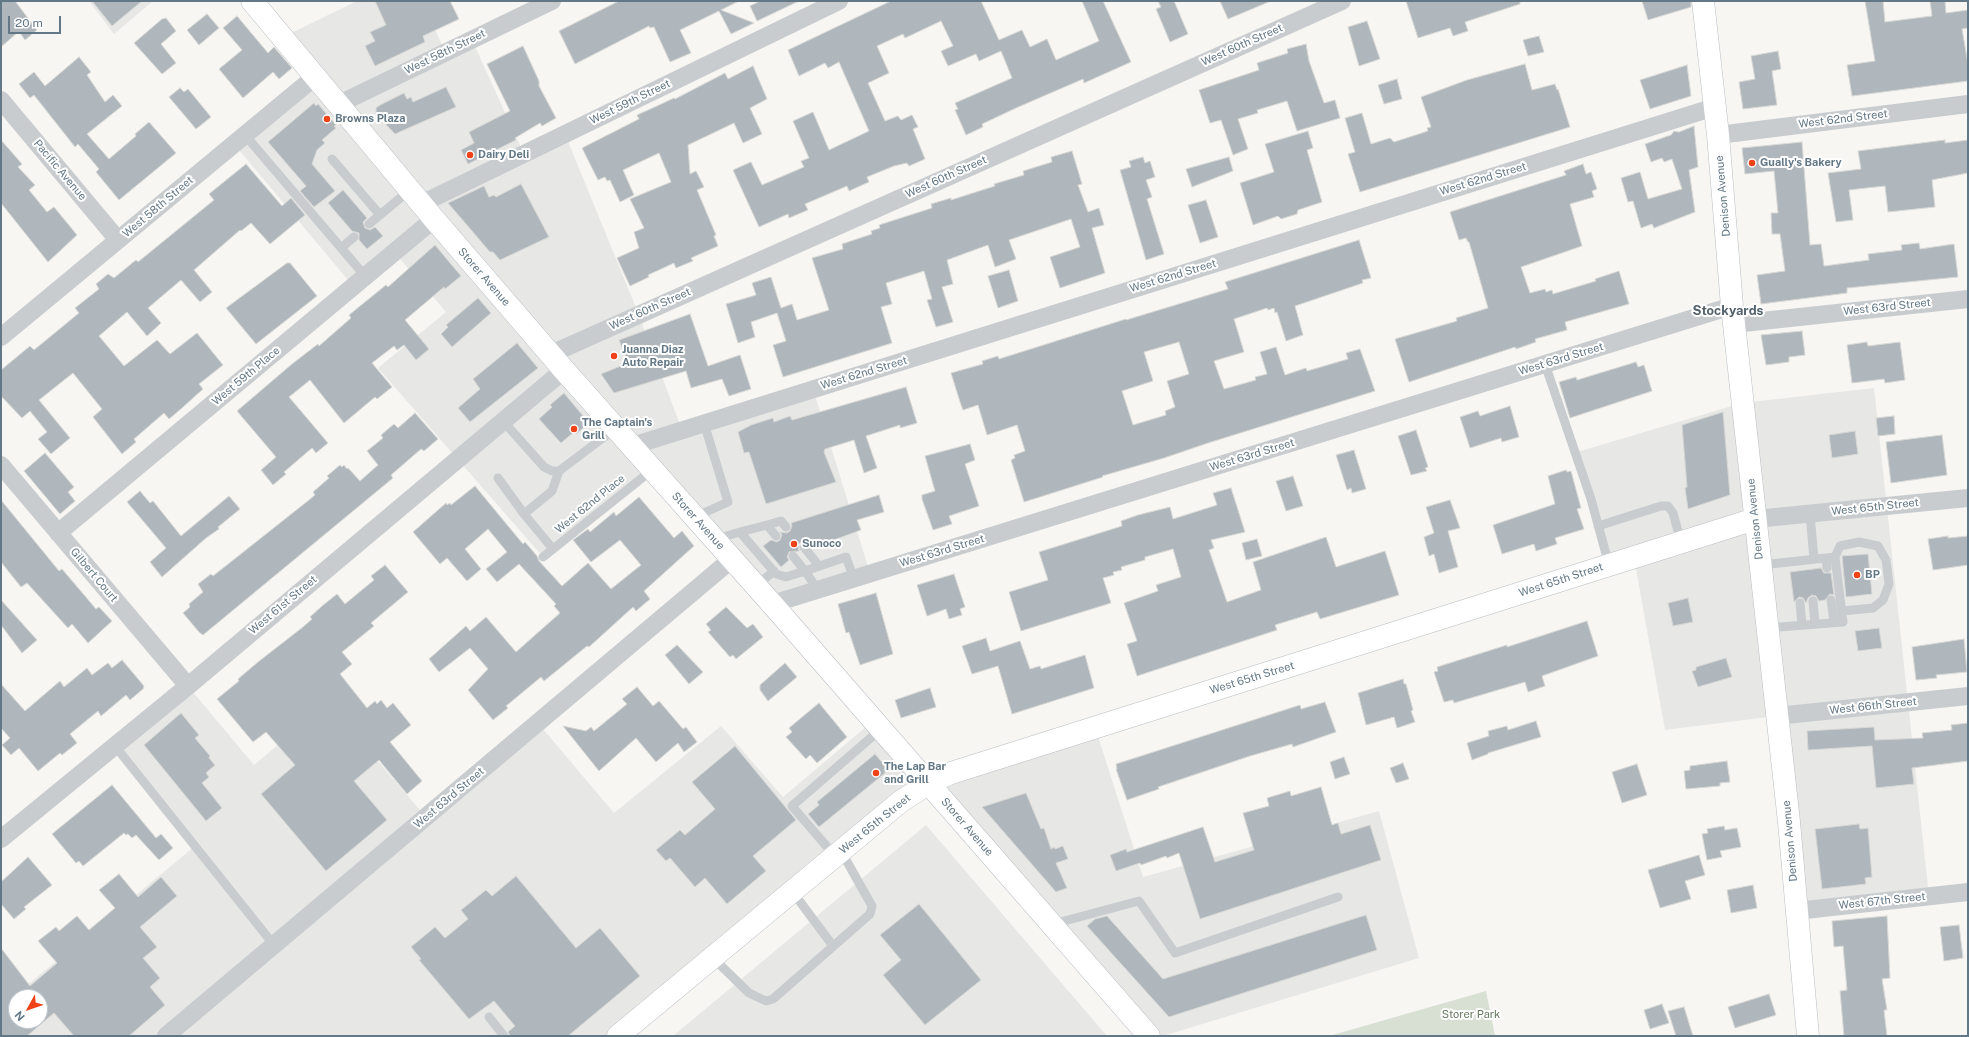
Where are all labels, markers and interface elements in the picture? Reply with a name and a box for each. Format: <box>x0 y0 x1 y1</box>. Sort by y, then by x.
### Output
scale bar <box>10 8 63 34</box>
text: 20 m <box>15 16 43 30</box>
street label: West 60th Street <box>1199 21 1285 69</box>
street label: West 58th Street <box>402 27 488 77</box>
street label: West 59th Street <box>588 77 672 127</box>
street label: West 62nd Street <box>1798 107 1888 131</box>
place label: Browns Plaza <box>335 112 405 126</box>
marker: Browns Plaza <box>322 114 332 124</box>
street label: Pacific Avenue <box>31 137 89 203</box>
place label: Dairy Deli <box>478 148 529 162</box>
marker: Dairy Deli <box>465 150 475 160</box>
street label: West 60th Street <box>903 153 989 201</box>
street label: Denison Avenue <box>1713 155 1733 237</box>
place label: Gually's Bakery <box>1760 156 1842 170</box>
marker: Gually's Bakery <box>1747 158 1757 168</box>
street label: West 62nd Street <box>1438 160 1528 198</box>
street label: West 58th Street <box>120 174 196 240</box>
street label: Storer Avenue <box>455 245 513 309</box>
street label: West 62nd Street <box>1128 257 1218 295</box>
street label: West 60th Street <box>607 285 693 333</box>
street label: West 63rd Street <box>1843 296 1931 318</box>
district label: Stockyards <box>1693 303 1763 319</box>
street label: West 63rd Street <box>1517 340 1605 378</box>
place label: Juanna Diaz Auto Repair <box>622 343 684 369</box>
street label: West 59th Place <box>209 344 283 408</box>
marker: Juanna Diaz Auto Repair <box>609 351 619 361</box>
street label: West 62nd Street <box>819 354 909 392</box>
place label: The Captain's Grill <box>582 416 652 442</box>
marker: The Captain's Grill <box>569 424 579 434</box>
street label: West 63rd Street <box>1208 436 1296 474</box>
street label: West 62nd Place <box>552 472 628 536</box>
street label: Denison Avenue <box>1744 478 1766 560</box>
street label: Storer Avenue <box>669 490 727 552</box>
street label: West 65th Street <box>1831 496 1919 518</box>
street label: West 63rd Street <box>898 532 986 570</box>
place label: Sunoco <box>802 537 841 551</box>
marker: Sunoco <box>789 539 799 549</box>
street label: Gilbert Court <box>68 545 120 605</box>
street label: West 65th Street <box>1517 560 1605 600</box>
place label: BP <box>1865 568 1880 582</box>
marker: BP <box>1852 570 1862 580</box>
street label: West 61st Street <box>246 573 320 637</box>
street label: West 65th Street <box>1208 659 1296 697</box>
street label: West 66th Street <box>1829 695 1917 717</box>
place label: The Lap Bar and Grill <box>884 760 946 786</box>
street label: West 63rd Street <box>411 765 487 831</box>
marker: The Lap Bar and Grill <box>871 768 881 778</box>
street label: West 65th Street <box>837 791 913 857</box>
street label: Storer Avenue <box>938 795 996 859</box>
street label: Denison Avenue <box>1780 800 1800 882</box>
street label: West 67th Street <box>1838 890 1926 912</box>
north arrow <box>8 989 48 1029</box>
park label: Storer Park <box>1442 1008 1500 1022</box>
text: N <box>12 1009 27 1023</box>

